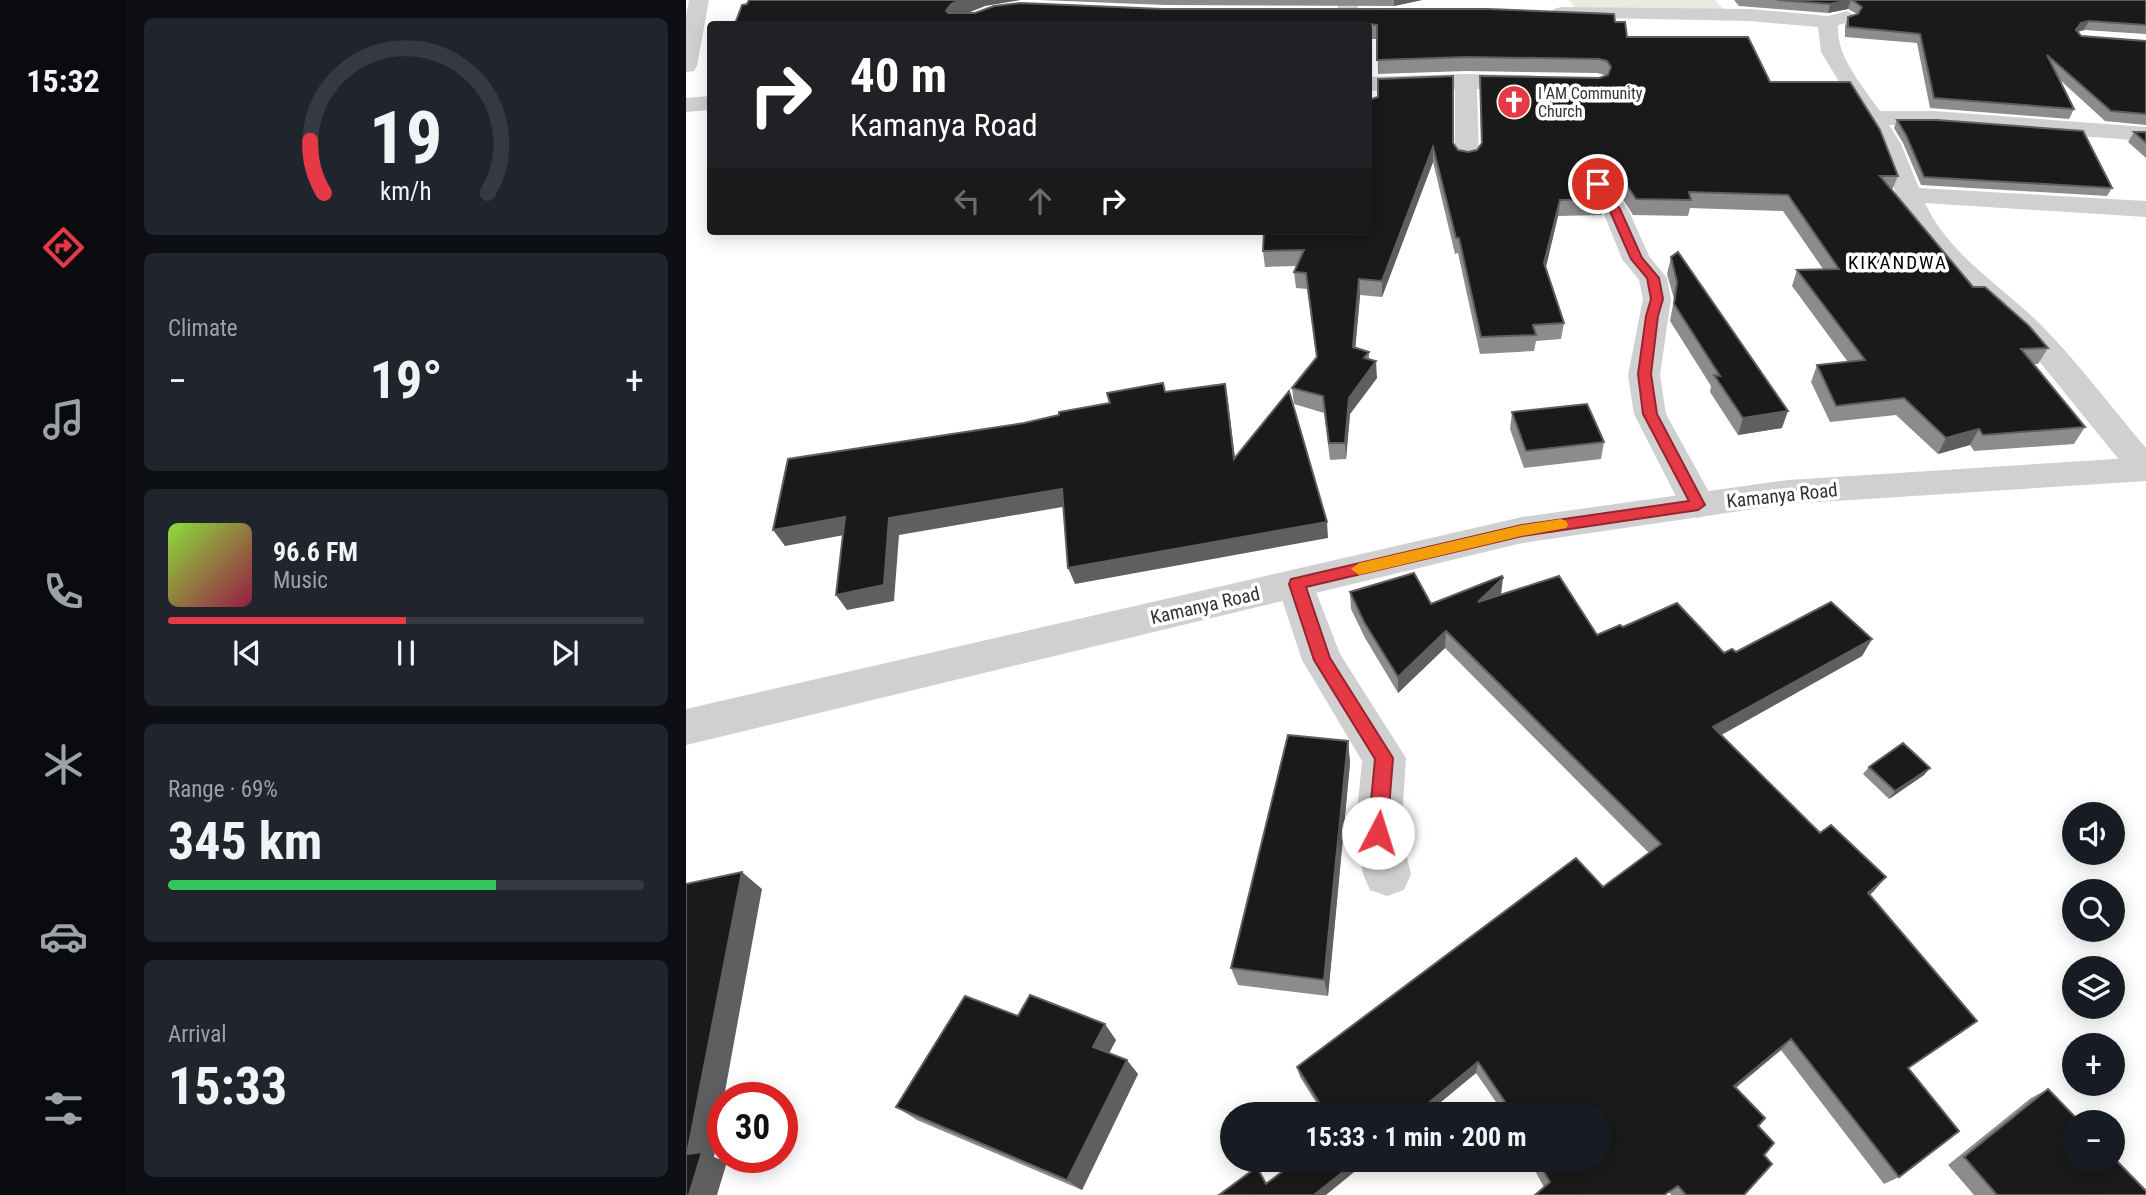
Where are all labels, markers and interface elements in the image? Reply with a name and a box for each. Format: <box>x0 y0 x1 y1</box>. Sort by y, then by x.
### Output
text: 40 m <box>850 47 947 104</box>
icon: right <box>735 49 826 140</box>
text: 15:32 <box>26 62 100 100</box>
church icon: I AM Community Church <box>1495 83 1533 121</box>
place label: I AM Community Church <box>1538 84 1643 121</box>
text: 19 <box>369 95 443 181</box>
text: Kamanya Road <box>850 106 1038 144</box>
pin <box>1568 154 1628 214</box>
icon: arrive <box>1579 165 1617 203</box>
text: km/h <box>380 177 432 206</box>
icon: left <box>948 182 986 220</box>
icon: ahead <box>1021 182 1059 220</box>
icon: right <box>1094 182 1132 220</box>
icon: directions <box>39 223 88 272</box>
district label: KIKANDWA <box>1848 251 1948 274</box>
text: Climate <box>168 315 238 342</box>
text: 19° <box>370 350 442 411</box>
text: − <box>168 359 187 403</box>
text: + <box>625 359 644 403</box>
icon: music <box>39 395 88 444</box>
street label: Kamanya Road <box>1725 478 1839 513</box>
text: 96.6 FM <box>273 537 358 567</box>
icon: phone <box>39 567 88 616</box>
text: Music <box>273 567 328 594</box>
street label: Kamanya Road <box>1148 582 1262 629</box>
icon: previous <box>228 634 266 672</box>
icon: pause <box>387 634 425 672</box>
icon: next <box>546 634 584 672</box>
icon: climate <box>39 740 88 789</box>
text: Range · 69% <box>168 776 278 803</box>
position arrow <box>1341 796 1415 870</box>
map controls <box>2062 802 2125 1173</box>
button: sound <box>2062 802 2125 865</box>
text: 345 km <box>168 811 322 872</box>
button: search <box>2062 879 2125 942</box>
icon: car <box>39 912 88 961</box>
button: layers <box>2062 956 2125 1019</box>
text: Arrival <box>168 1021 227 1048</box>
button: + <box>2062 1033 2125 1096</box>
text: 15:33 <box>168 1056 287 1117</box>
speed limit sign: 30 <box>707 1082 798 1173</box>
icon: filters <box>39 1084 88 1133</box>
button: − <box>2062 1110 2125 1173</box>
text: 15:33 · 1 min · 200 m <box>1306 1122 1526 1152</box>

